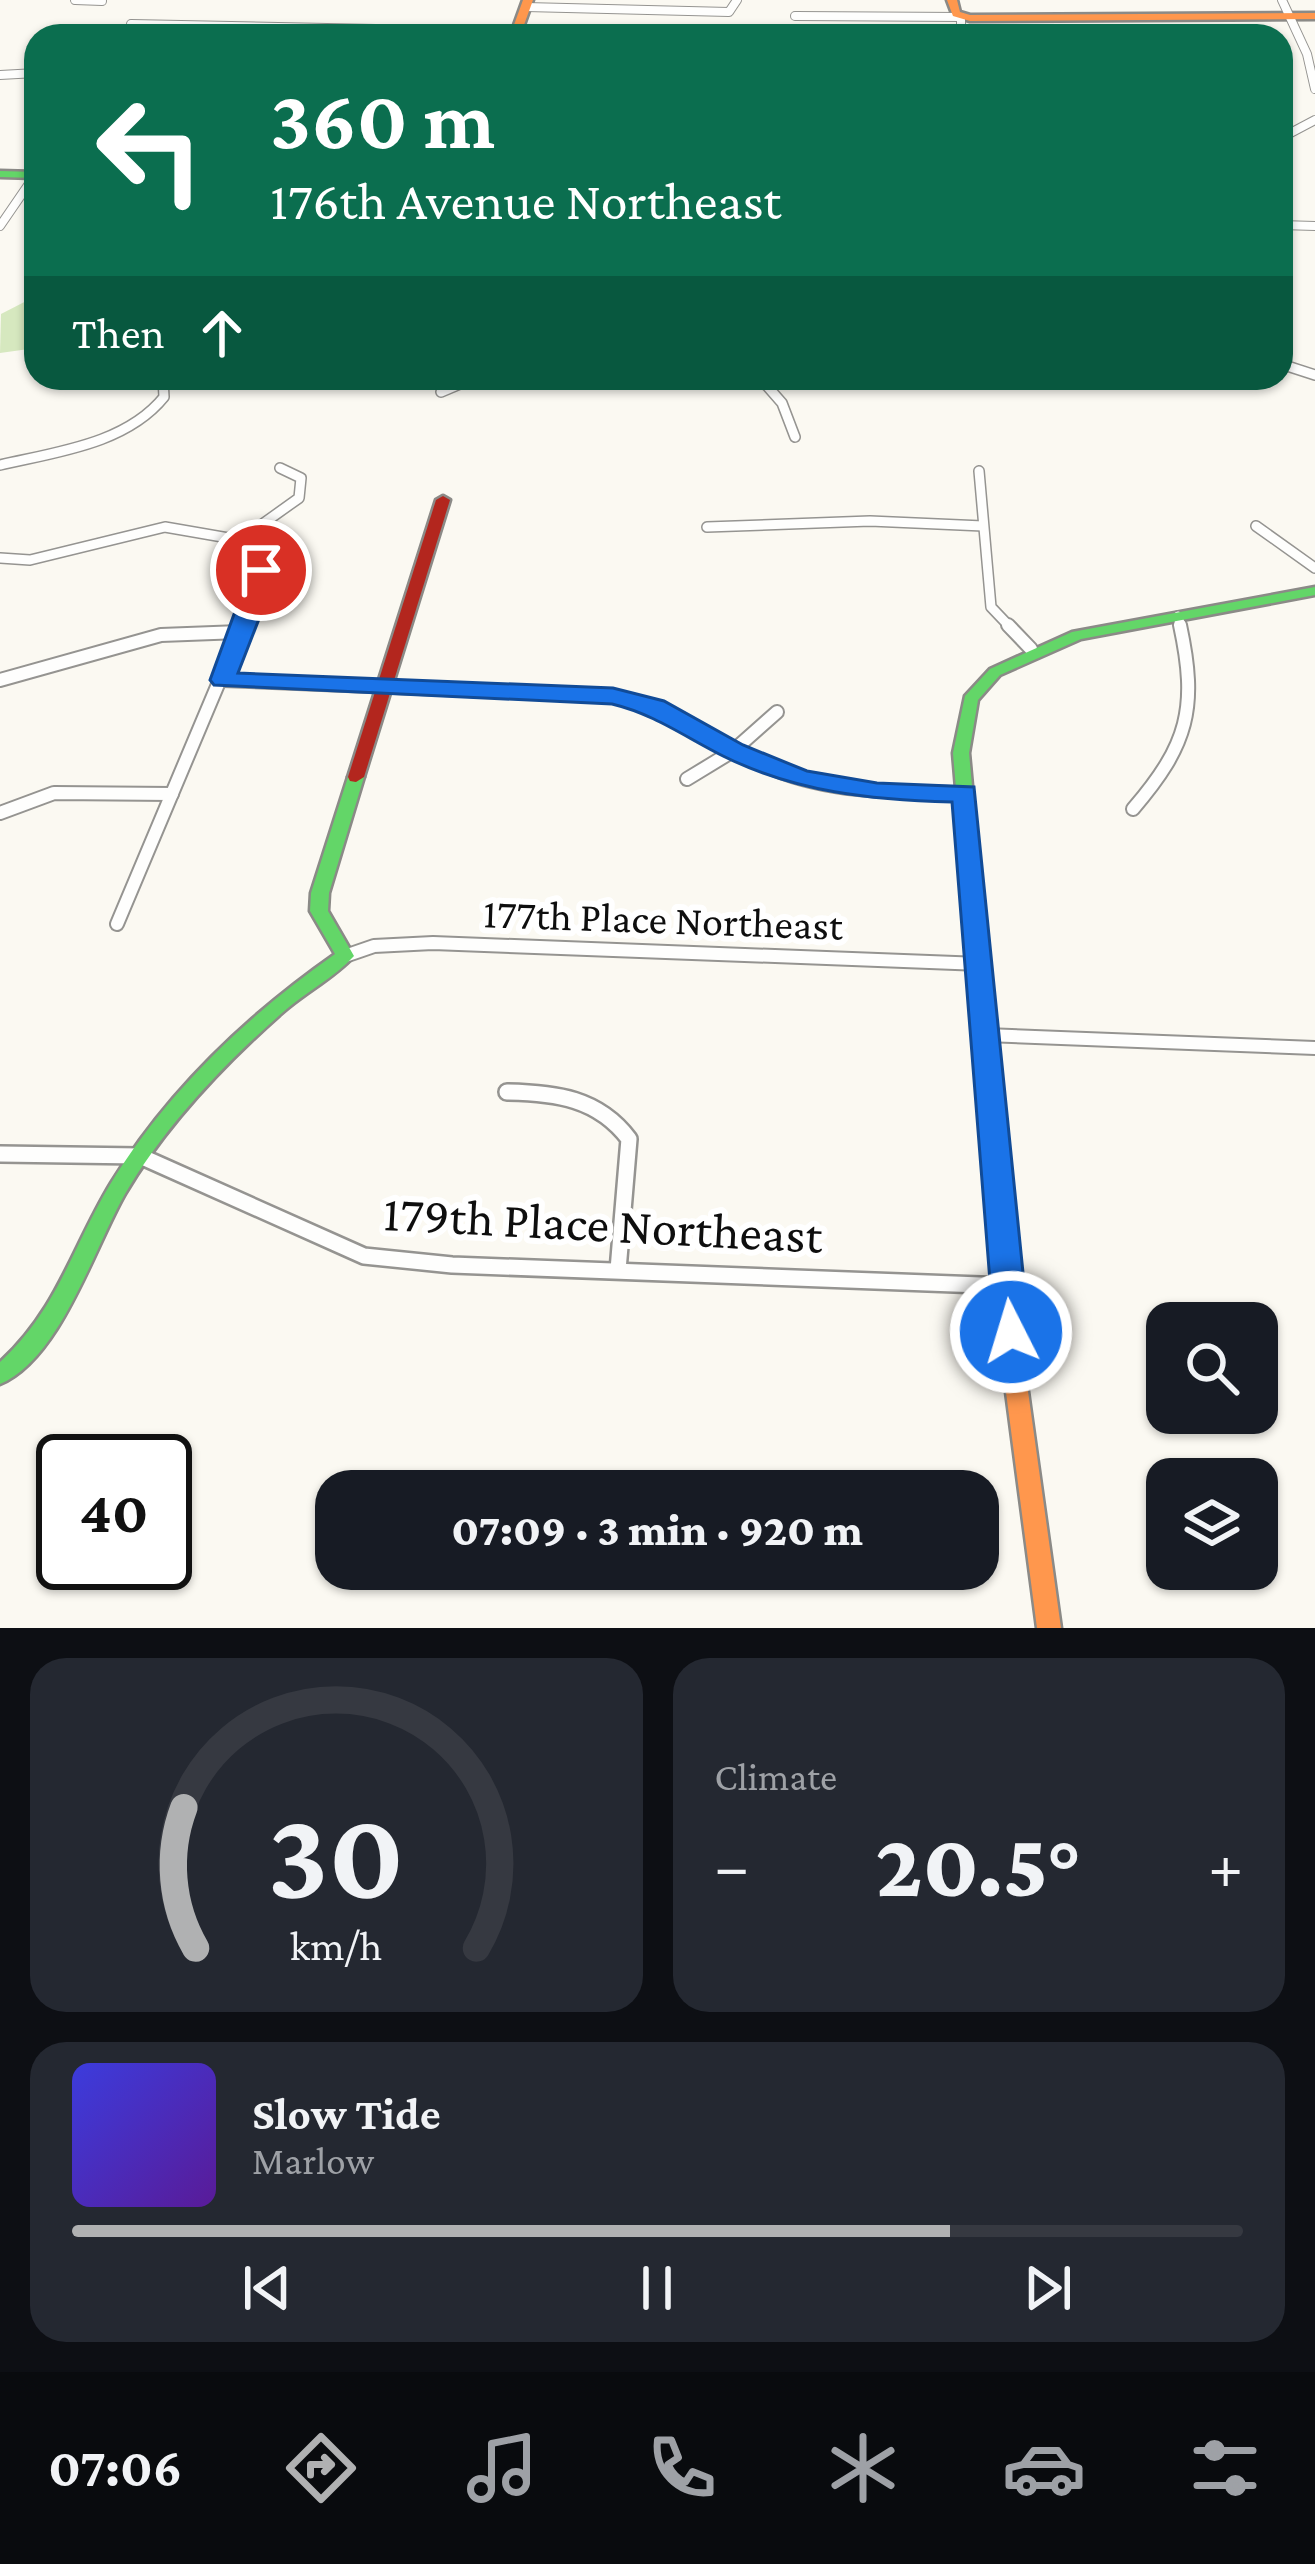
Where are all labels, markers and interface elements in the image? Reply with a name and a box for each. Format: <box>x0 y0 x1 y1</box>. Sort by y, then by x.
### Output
icon: left <box>72 72 228 228</box>
text: 360 m <box>270 73 495 166</box>
text: 176th Avenue Northeast <box>270 171 781 231</box>
icon: ahead <box>189 300 255 366</box>
text: Then <box>72 308 165 358</box>
pin <box>210 519 312 621</box>
icon: arrive <box>228 537 294 603</box>
street label: 177th Place Northeast <box>482 889 845 949</box>
street label: 179th Place Northeast <box>382 1184 825 1264</box>
position arrow <box>948 1269 1074 1395</box>
map controls <box>1146 1302 1278 1590</box>
button: search <box>1146 1302 1278 1434</box>
speed limit sign: 40 <box>36 1434 192 1590</box>
button: layers <box>1146 1458 1278 1590</box>
text: 07:09 · 3 min · 920 m <box>451 1505 863 1555</box>
text: Climate <box>715 1755 837 1798</box>
text: 30 <box>268 1785 405 1924</box>
text: 20.5° <box>876 1815 1082 1915</box>
text: − <box>715 1829 749 1902</box>
text: + <box>1208 1829 1243 1902</box>
text: km/h <box>290 1922 382 1969</box>
text: Slow Tide <box>252 2089 441 2139</box>
text: Marlow <box>252 2139 374 2182</box>
icon: previous <box>234 2255 300 2321</box>
icon: pause <box>624 2255 690 2321</box>
icon: next <box>1015 2255 1081 2321</box>
icon: directions <box>279 2426 363 2510</box>
icon: music <box>460 2426 544 2510</box>
icon: phone <box>640 2426 724 2510</box>
icon: climate <box>821 2426 905 2510</box>
icon: car <box>1002 2426 1086 2510</box>
icon: filters <box>1183 2426 1267 2510</box>
text: 07:06 <box>48 2438 182 2498</box>

